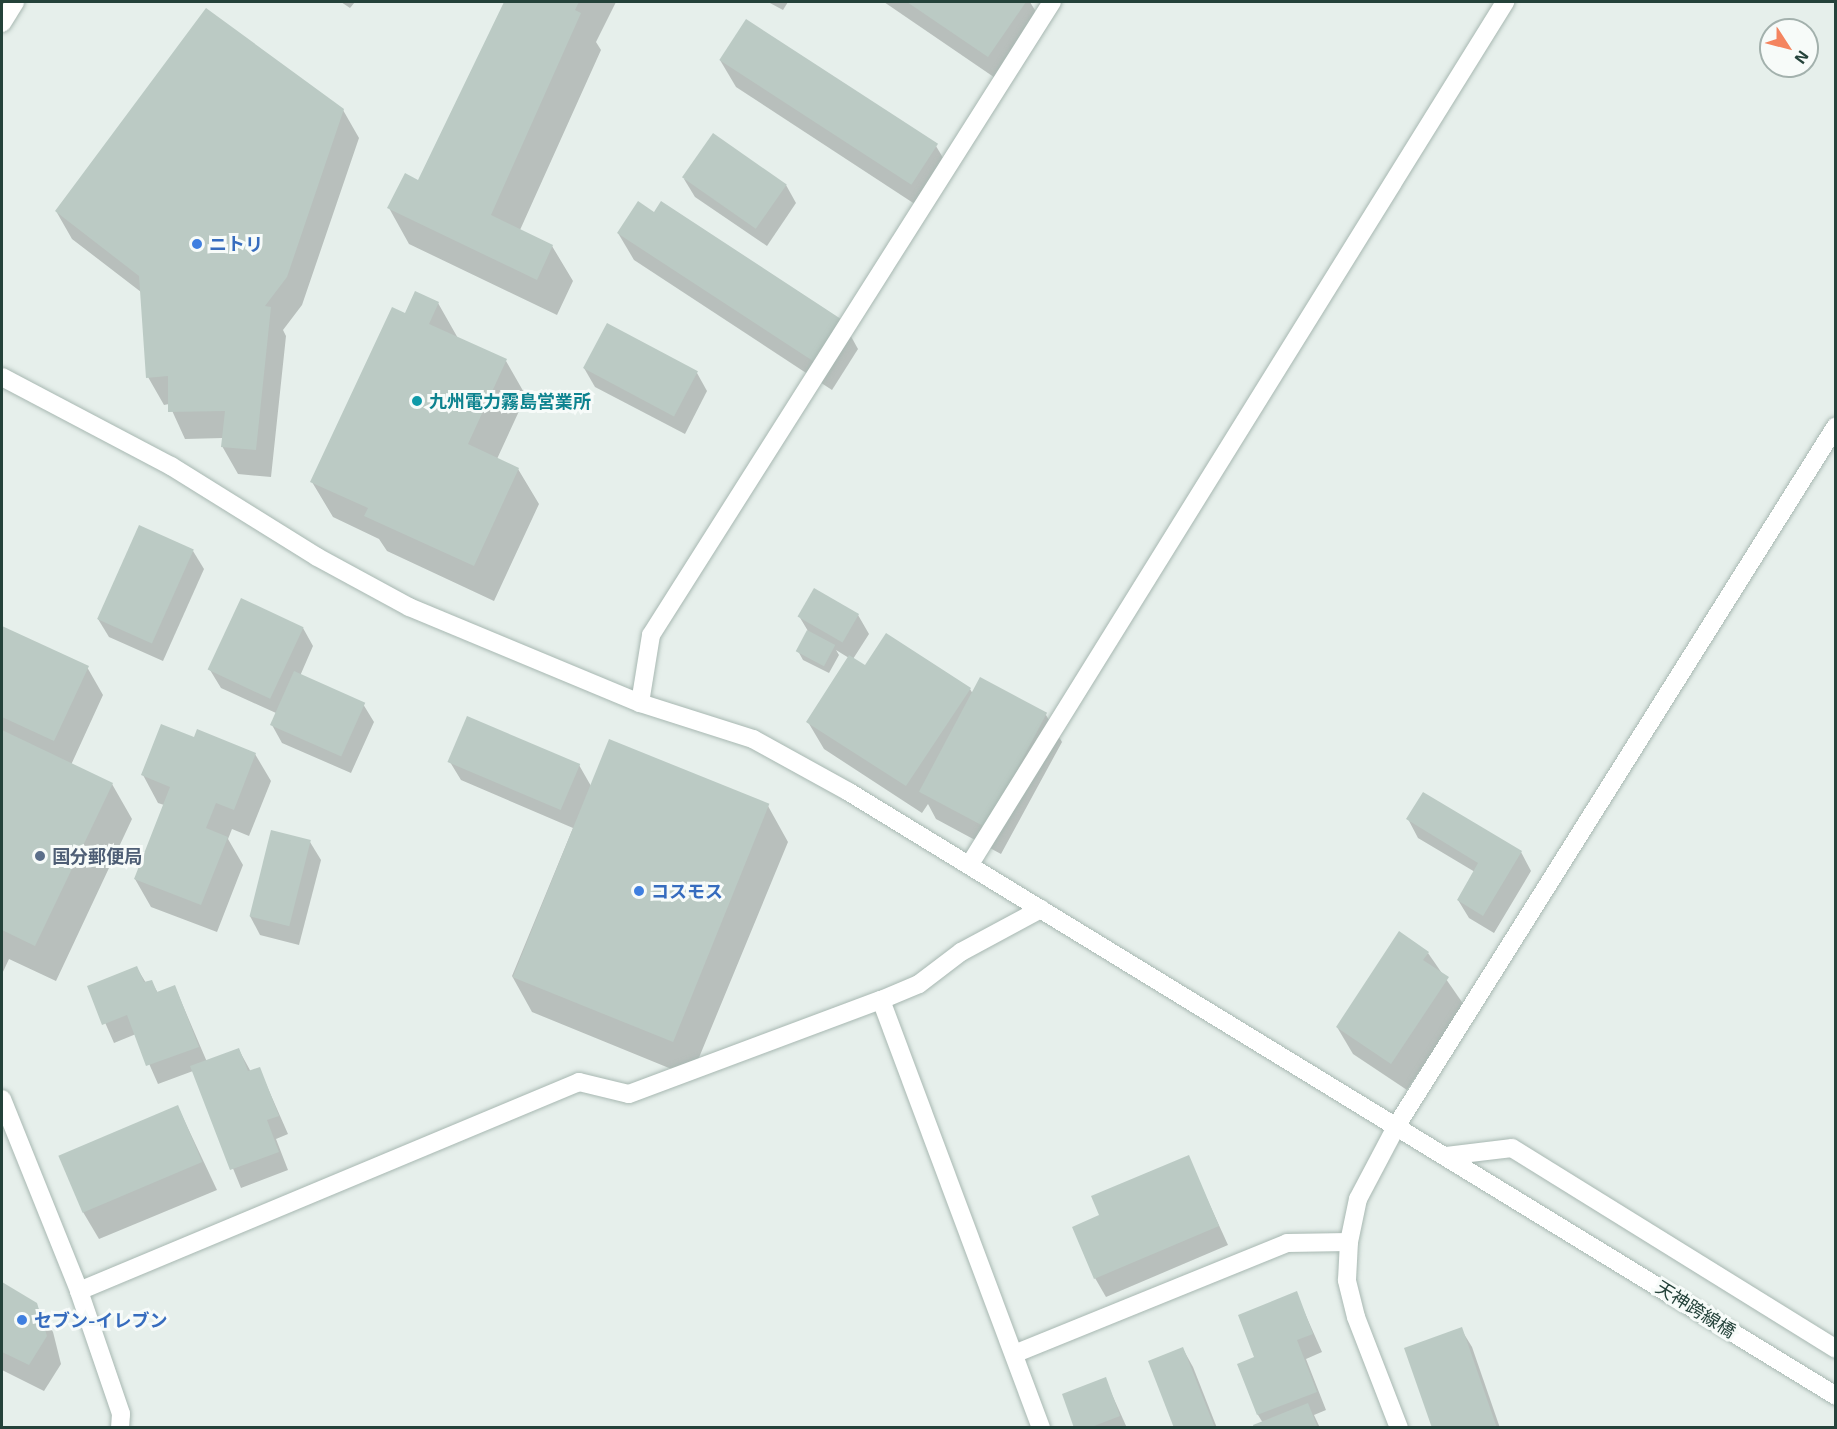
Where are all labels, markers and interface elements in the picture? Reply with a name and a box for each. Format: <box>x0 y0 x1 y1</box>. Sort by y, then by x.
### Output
north arrow <box>1759 18 1819 78</box>
text: N <box>1791 47 1813 68</box>
place label: ニトリ <box>209 233 263 255</box>
marker: ニトリ <box>190 237 204 251</box>
place label: 九州電力霧島営業所 <box>429 390 591 412</box>
marker: 九州電力霧島営業所 <box>410 394 424 408</box>
place label: 国分郵便局 <box>52 845 142 867</box>
marker: 国分郵便局 <box>33 849 47 863</box>
place label: コスモス <box>651 880 723 902</box>
marker: コスモス <box>632 884 646 898</box>
street label: 天神跨線橋 <box>1652 1276 1740 1342</box>
place label: セブン-イレブン <box>34 1309 167 1331</box>
marker: セブン-イレブン <box>15 1313 29 1327</box>

